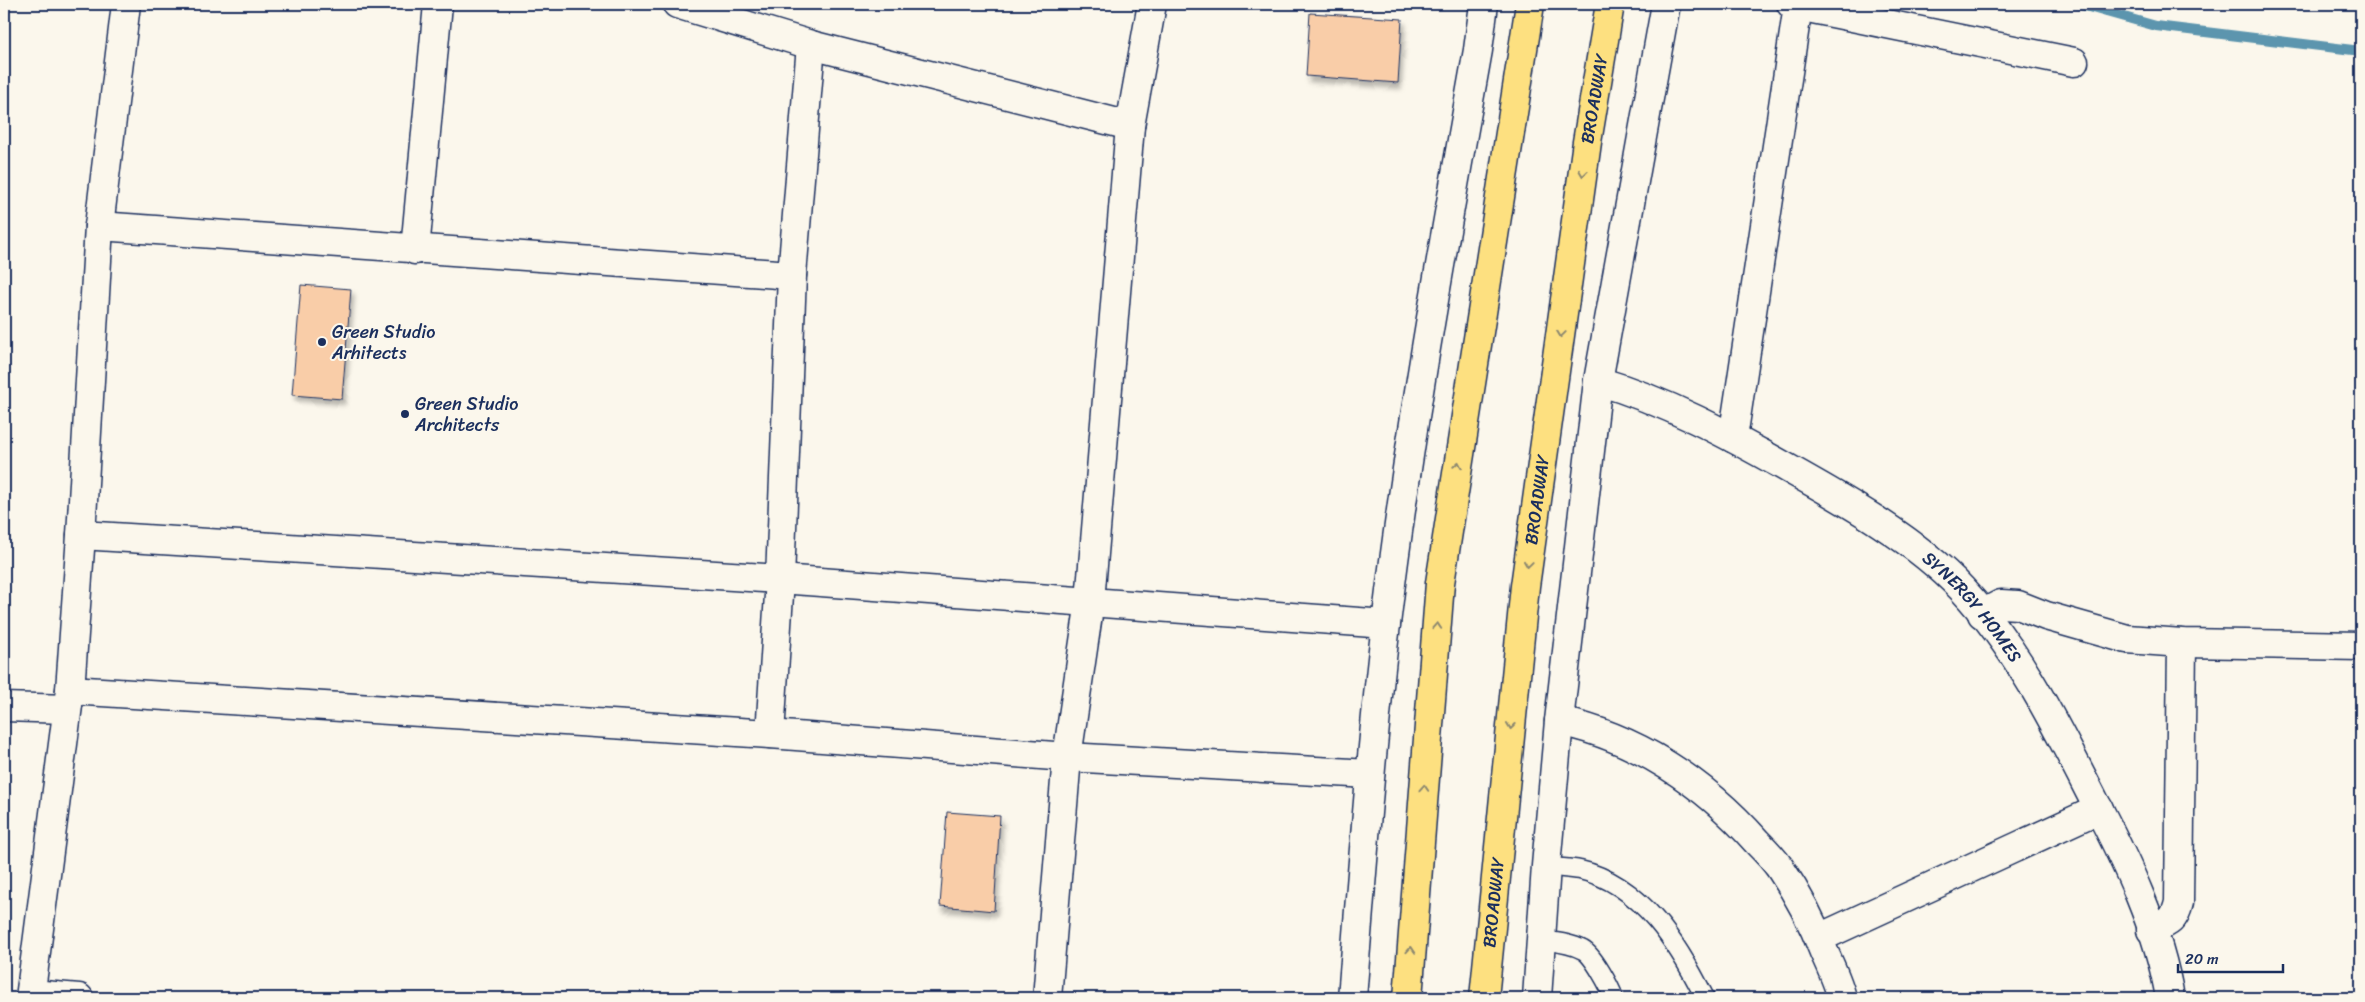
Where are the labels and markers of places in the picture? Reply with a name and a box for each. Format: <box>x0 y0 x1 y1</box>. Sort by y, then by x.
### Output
place label: Green Studio Arhitects <box>331 316 435 369</box>
marker: Green Studio Arhitects <box>316 336 328 348</box>
place label: Green Studio Architects <box>414 388 518 441</box>
marker: Green Studio Architects <box>399 408 411 420</box>

